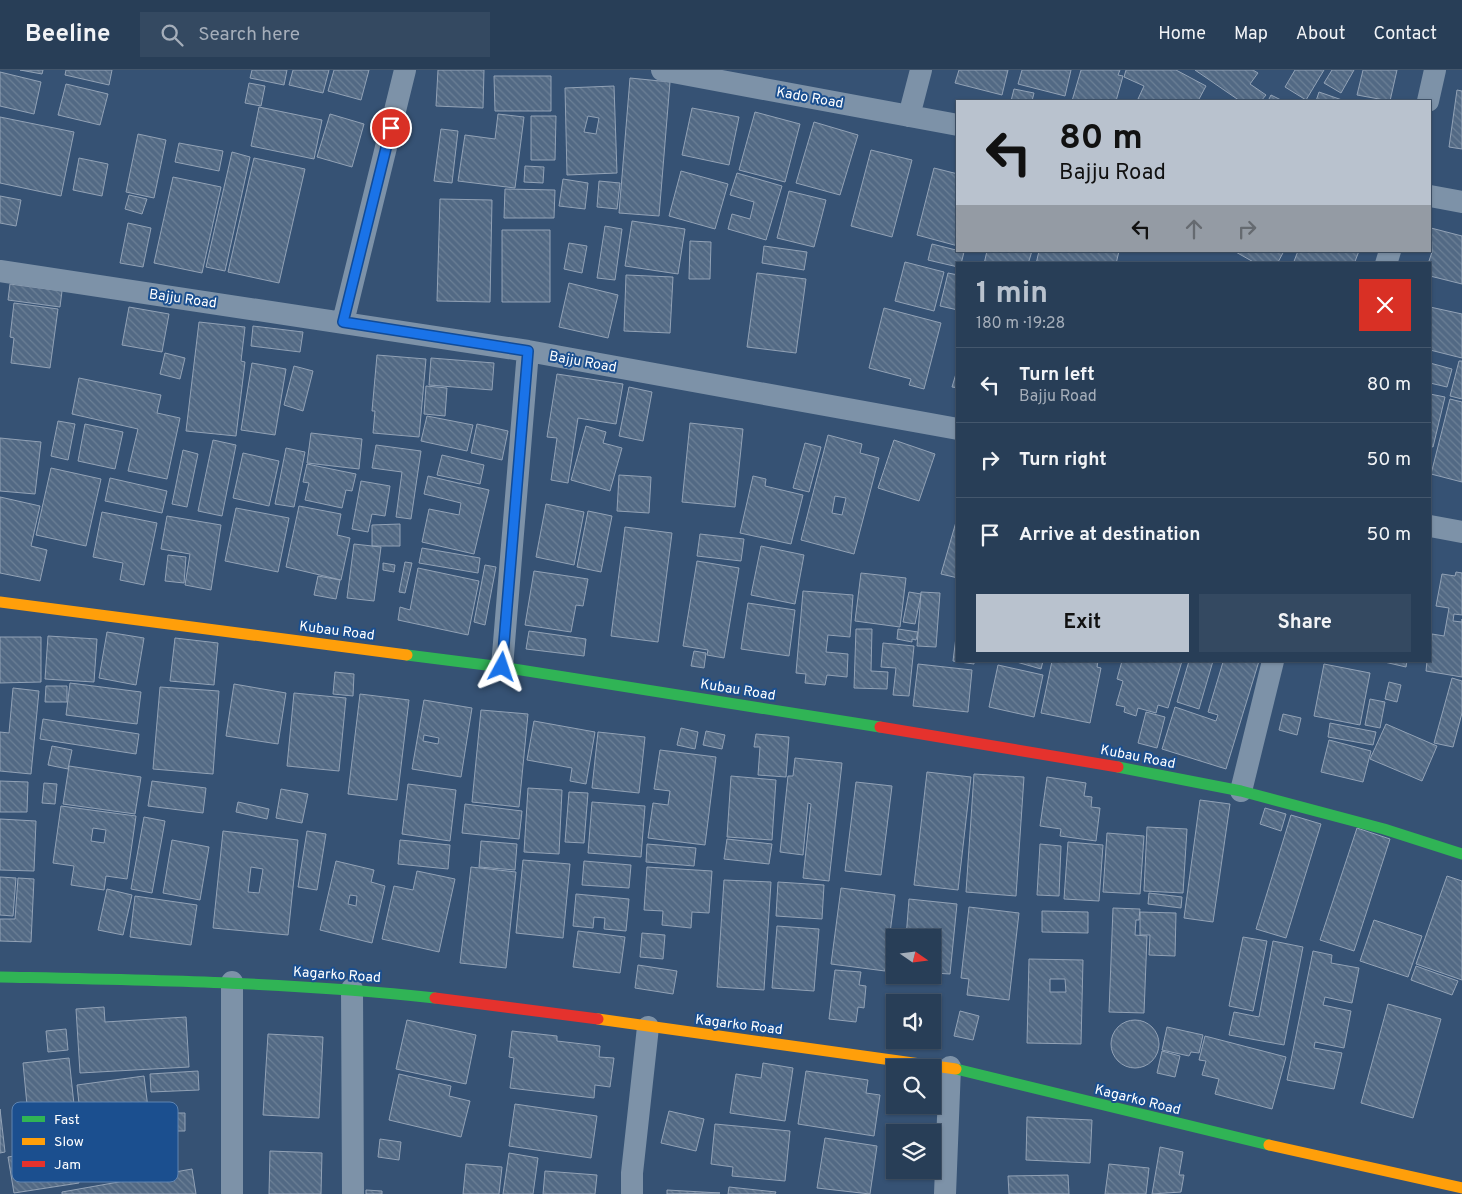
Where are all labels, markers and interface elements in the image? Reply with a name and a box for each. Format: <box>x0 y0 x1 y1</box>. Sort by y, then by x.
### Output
search box <box>140 12 490 57</box>
text: Beeline <box>25 20 110 50</box>
icon: search <box>158 21 186 49</box>
text: Search here <box>198 23 300 47</box>
text: Home <box>1158 23 1206 46</box>
text: Map <box>1234 23 1268 46</box>
text: About <box>1296 23 1345 46</box>
text: Contact <box>1373 23 1437 46</box>
street label: Kado Road <box>775 84 845 113</box>
pin <box>370 107 412 149</box>
icon: arrive <box>377 114 405 142</box>
text: 80 m <box>1059 117 1143 161</box>
icon: left <box>976 120 1041 185</box>
text: Bajju Road <box>1059 160 1166 187</box>
icon: left <box>1127 215 1155 243</box>
icon: ahead <box>1180 215 1208 243</box>
icon: right <box>1233 215 1261 243</box>
text: 1 min <box>976 276 1048 313</box>
button: close <box>1359 279 1411 331</box>
street label: Bajju Road <box>148 286 218 313</box>
text: 180 m · 19:28 <box>976 314 1065 334</box>
street label: Bajju Road <box>548 348 618 377</box>
text: Turn left <box>1019 363 1095 387</box>
icon: left <box>976 371 1004 399</box>
text: 80 m <box>1367 373 1411 397</box>
text: Bajju Road <box>1019 387 1097 407</box>
icon: right <box>976 446 1004 474</box>
text: Turn right <box>1019 448 1107 472</box>
text: 50 m <box>1366 448 1411 472</box>
icon: arrive <box>976 521 1004 549</box>
text: Arrive at destination <box>1019 523 1200 547</box>
text: 50 m <box>1366 523 1411 547</box>
button: Exit <box>976 594 1189 652</box>
button: Share <box>1199 594 1411 652</box>
street label: Kubau Road <box>298 618 376 645</box>
position arrow <box>475 640 527 692</box>
street label: Kubau Road <box>699 676 777 705</box>
street label: Kubau Road <box>1099 742 1177 773</box>
north arrow <box>886 929 941 984</box>
map controls <box>886 929 941 1179</box>
street label: Kagarko Road <box>292 964 381 987</box>
button: sound <box>886 994 941 1049</box>
street label: Kagarko Road <box>694 1012 784 1039</box>
button: search <box>886 1059 941 1114</box>
street label: Kagarko Road <box>1093 1082 1182 1119</box>
legend <box>12 1102 178 1182</box>
text: Fast <box>54 1112 80 1129</box>
button: layers <box>886 1124 941 1179</box>
text: Slow <box>54 1134 84 1151</box>
text: Jam <box>54 1157 81 1174</box>

